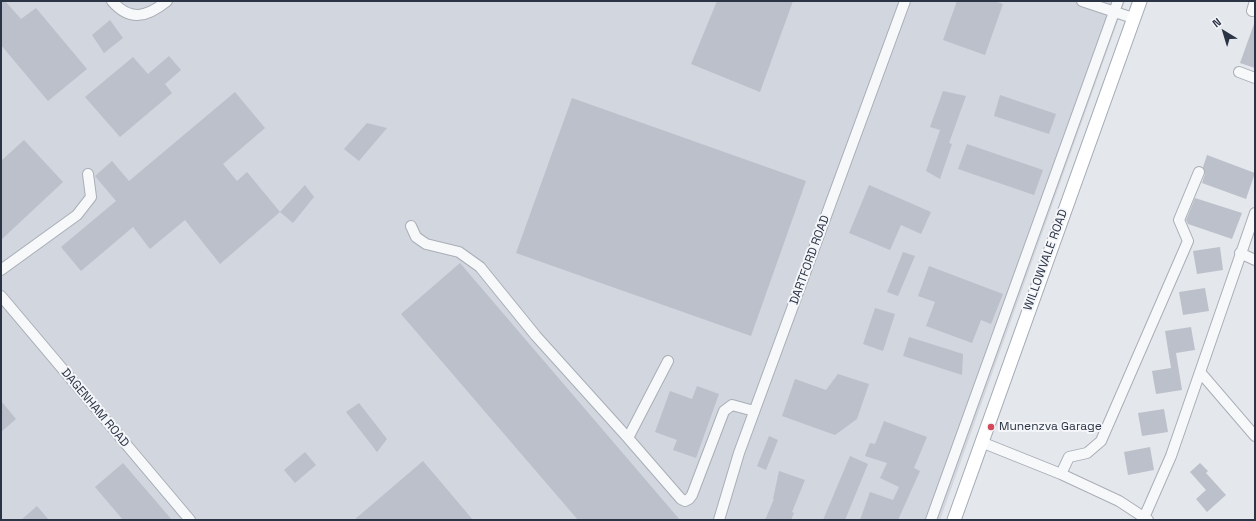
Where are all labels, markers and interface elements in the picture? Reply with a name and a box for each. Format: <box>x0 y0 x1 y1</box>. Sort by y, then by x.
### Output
north arrow <box>1204 12 1244 52</box>
text: N <box>1209 15 1224 30</box>
street label: WILLOWVALE ROAD <box>1021 208 1071 312</box>
street label: DARTFORD ROAD <box>787 213 833 307</box>
street label: DAGENHAM ROAD <box>58 366 132 450</box>
place label: Munenzva Garage <box>999 420 1102 434</box>
marker: Munenzva Garage <box>986 422 996 432</box>

